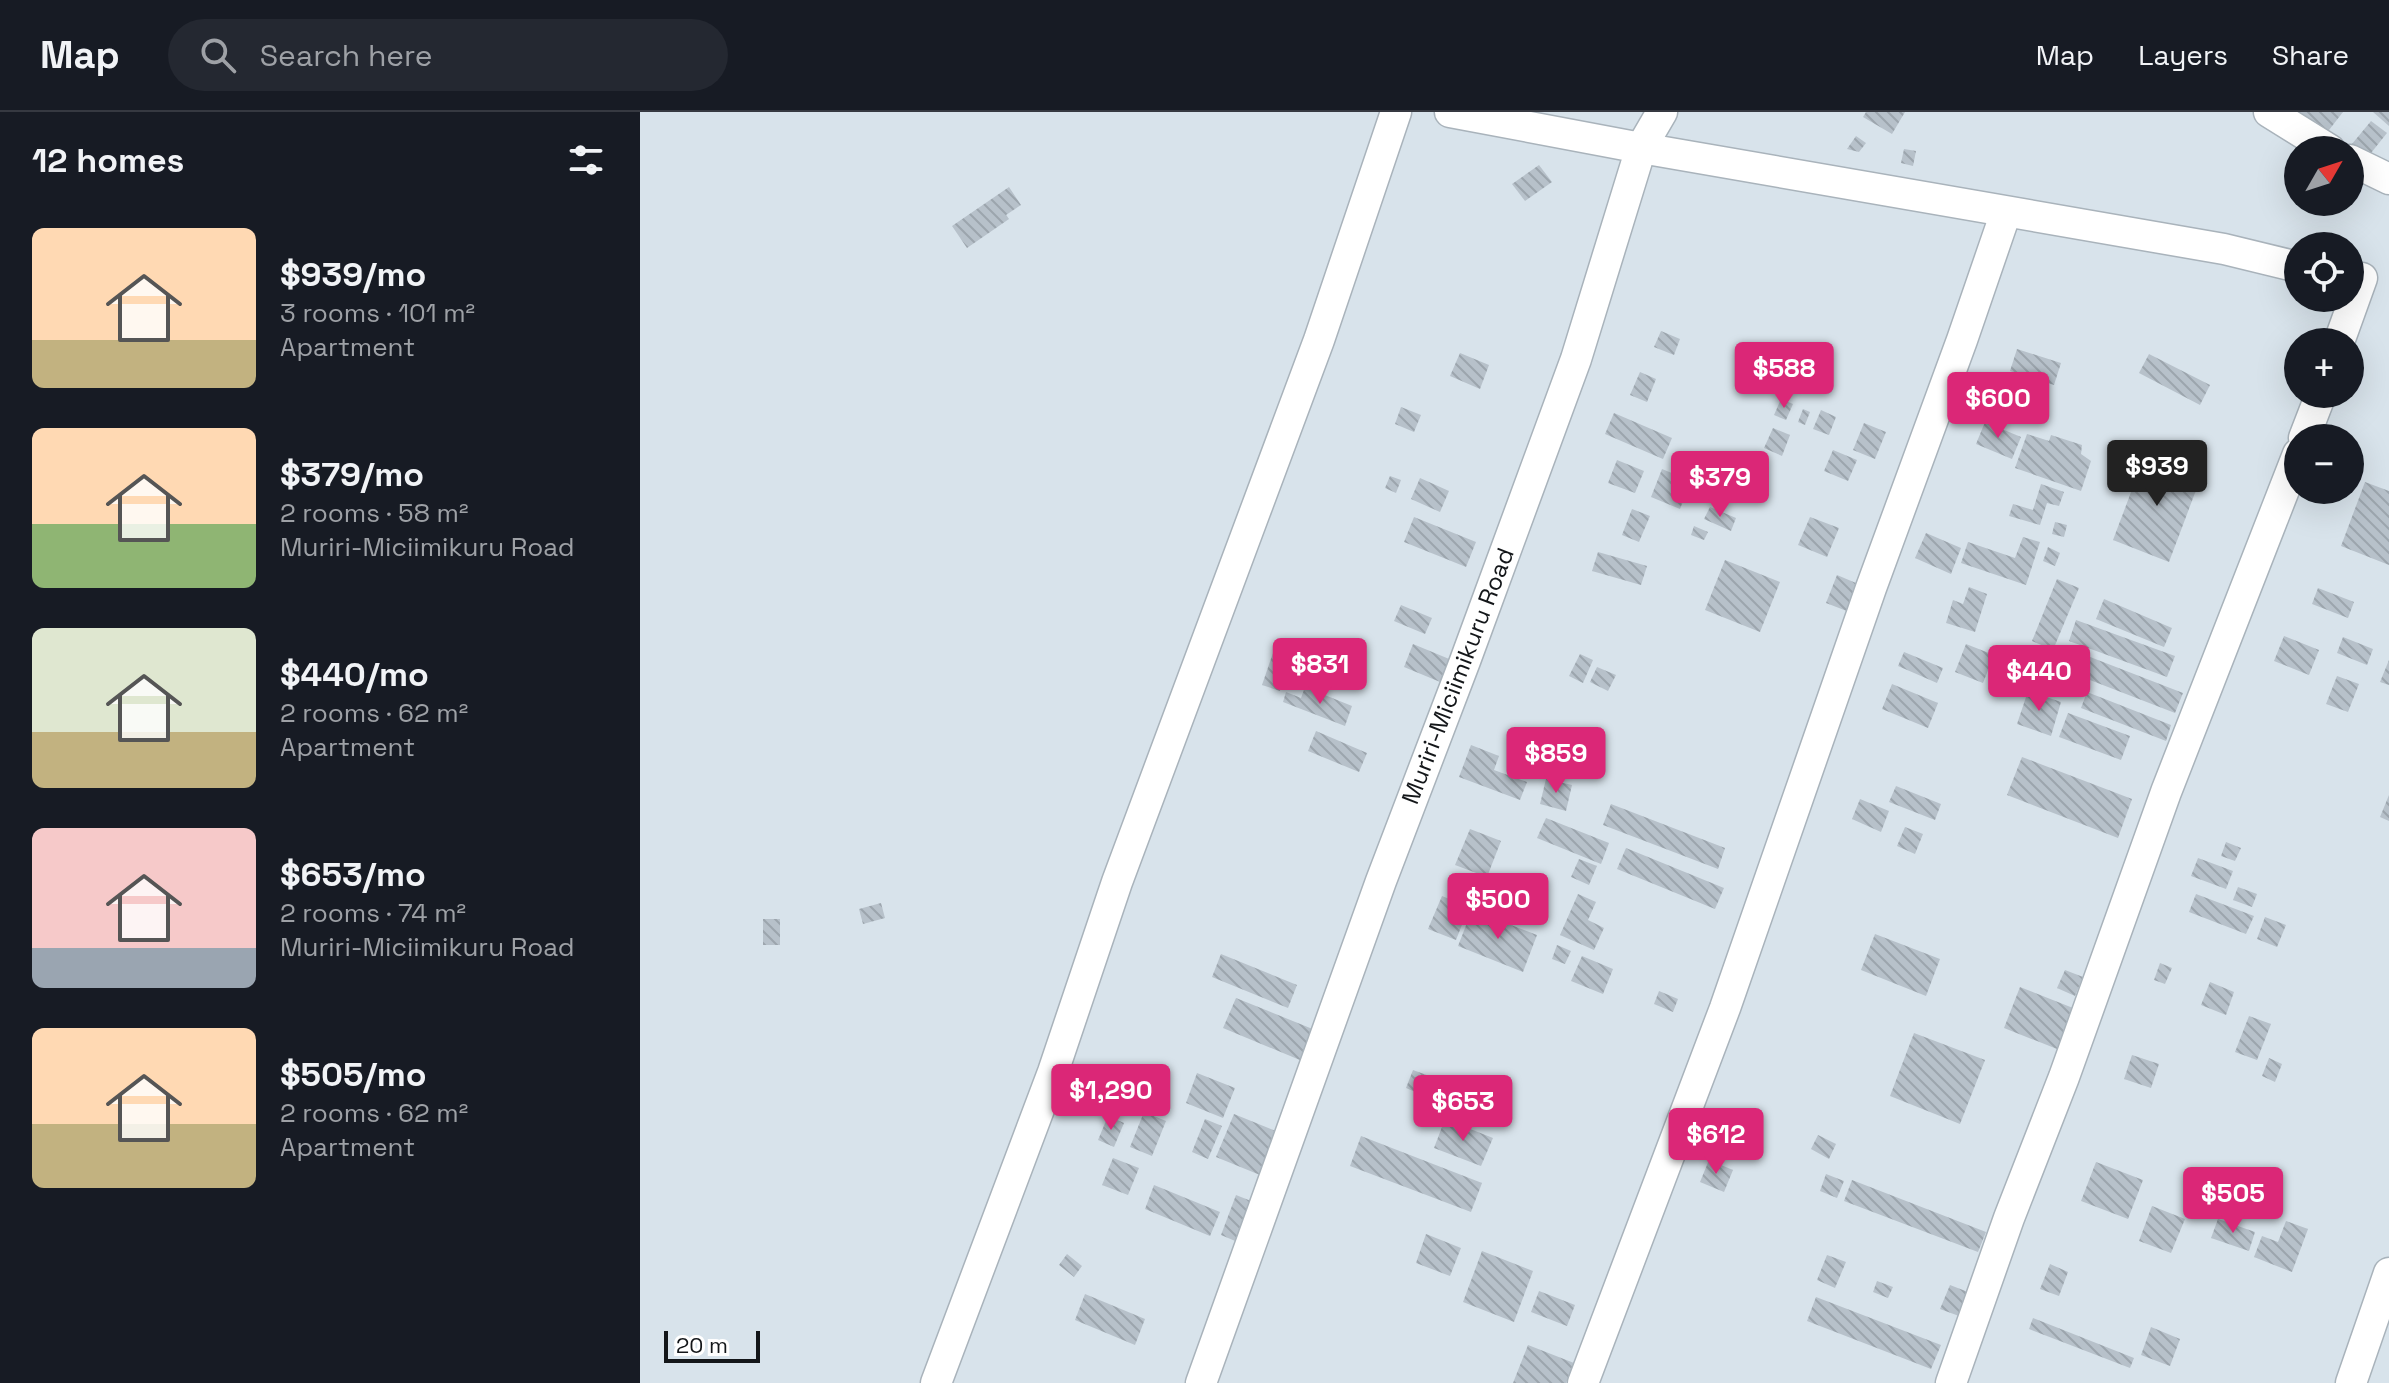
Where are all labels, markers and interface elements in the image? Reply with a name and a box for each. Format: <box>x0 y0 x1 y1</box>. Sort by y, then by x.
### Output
search box <box>168 19 728 91</box>
text: Map <box>40 31 120 79</box>
icon: search <box>196 33 240 77</box>
text: Search here <box>260 36 433 75</box>
text: Map <box>2036 37 2094 73</box>
text: Layers <box>2138 37 2228 73</box>
text: Share <box>2272 37 2349 73</box>
north arrow <box>2284 136 2364 216</box>
map controls <box>2284 136 2364 504</box>
icon: filters <box>564 138 608 182</box>
text: 12 homes <box>32 139 184 182</box>
button: locate <box>2284 232 2364 312</box>
text: $939/mo <box>280 253 426 296</box>
icon: home <box>96 260 192 356</box>
text: 3 rooms · 101 m² <box>280 296 475 330</box>
button: + <box>2284 328 2364 408</box>
text: Apartment <box>280 330 415 364</box>
pin: $588 <box>1737 342 1831 410</box>
text: $588 <box>1753 351 1815 385</box>
pin: $600 <box>1951 372 2045 440</box>
text: $600 <box>1965 381 2031 415</box>
button: − <box>2284 424 2364 504</box>
pin: $939 <box>2110 440 2204 508</box>
text: $939 <box>2125 449 2189 483</box>
pin: $379 <box>1673 451 1767 519</box>
text: $379/mo <box>280 453 424 496</box>
icon: home <box>96 460 192 556</box>
text: $379 <box>1689 460 1751 494</box>
text: 2 rooms · 58 m² <box>280 496 468 530</box>
text: Muriri-Miciimikuru Road <box>280 530 575 564</box>
street label: Muriri-Miciimikuru Road <box>1394 543 1521 808</box>
pin: $831 <box>1273 638 1367 706</box>
pin: $440 <box>1992 645 2086 713</box>
text: $831 <box>1291 647 1349 681</box>
text: $440/mo <box>280 653 429 696</box>
text: $440 <box>2006 654 2072 688</box>
icon: home <box>96 660 192 756</box>
text: 2 rooms · 62 m² <box>280 696 468 730</box>
pin: $859 <box>1509 727 1603 795</box>
text: Apartment <box>280 730 415 764</box>
text: $859 <box>1524 736 1588 770</box>
text: $653/mo <box>280 853 426 896</box>
icon: home <box>96 860 192 956</box>
pin: $500 <box>1451 873 1545 941</box>
text: $500 <box>1465 882 1531 916</box>
text: 2 rooms · 74 m² <box>280 896 466 930</box>
text: Muriri-Miciimikuru Road <box>280 930 575 964</box>
text: $505/mo <box>280 1053 426 1096</box>
icon: home <box>96 1060 192 1156</box>
pin: $1,290 <box>1046 1064 1176 1132</box>
text: $1,290 <box>1069 1073 1153 1107</box>
pin: $653 <box>1416 1075 1510 1143</box>
text: $653 <box>1431 1084 1495 1118</box>
text: 2 rooms · 62 m² <box>280 1096 468 1130</box>
pin: $612 <box>1669 1108 1763 1176</box>
text: $612 <box>1687 1117 1745 1151</box>
text: Apartment <box>280 1130 415 1164</box>
pin: $505 <box>2186 1167 2280 1235</box>
text: $505 <box>2201 1176 2265 1210</box>
scale bar <box>664 1327 760 1363</box>
text: 20 m <box>676 1331 728 1359</box>

